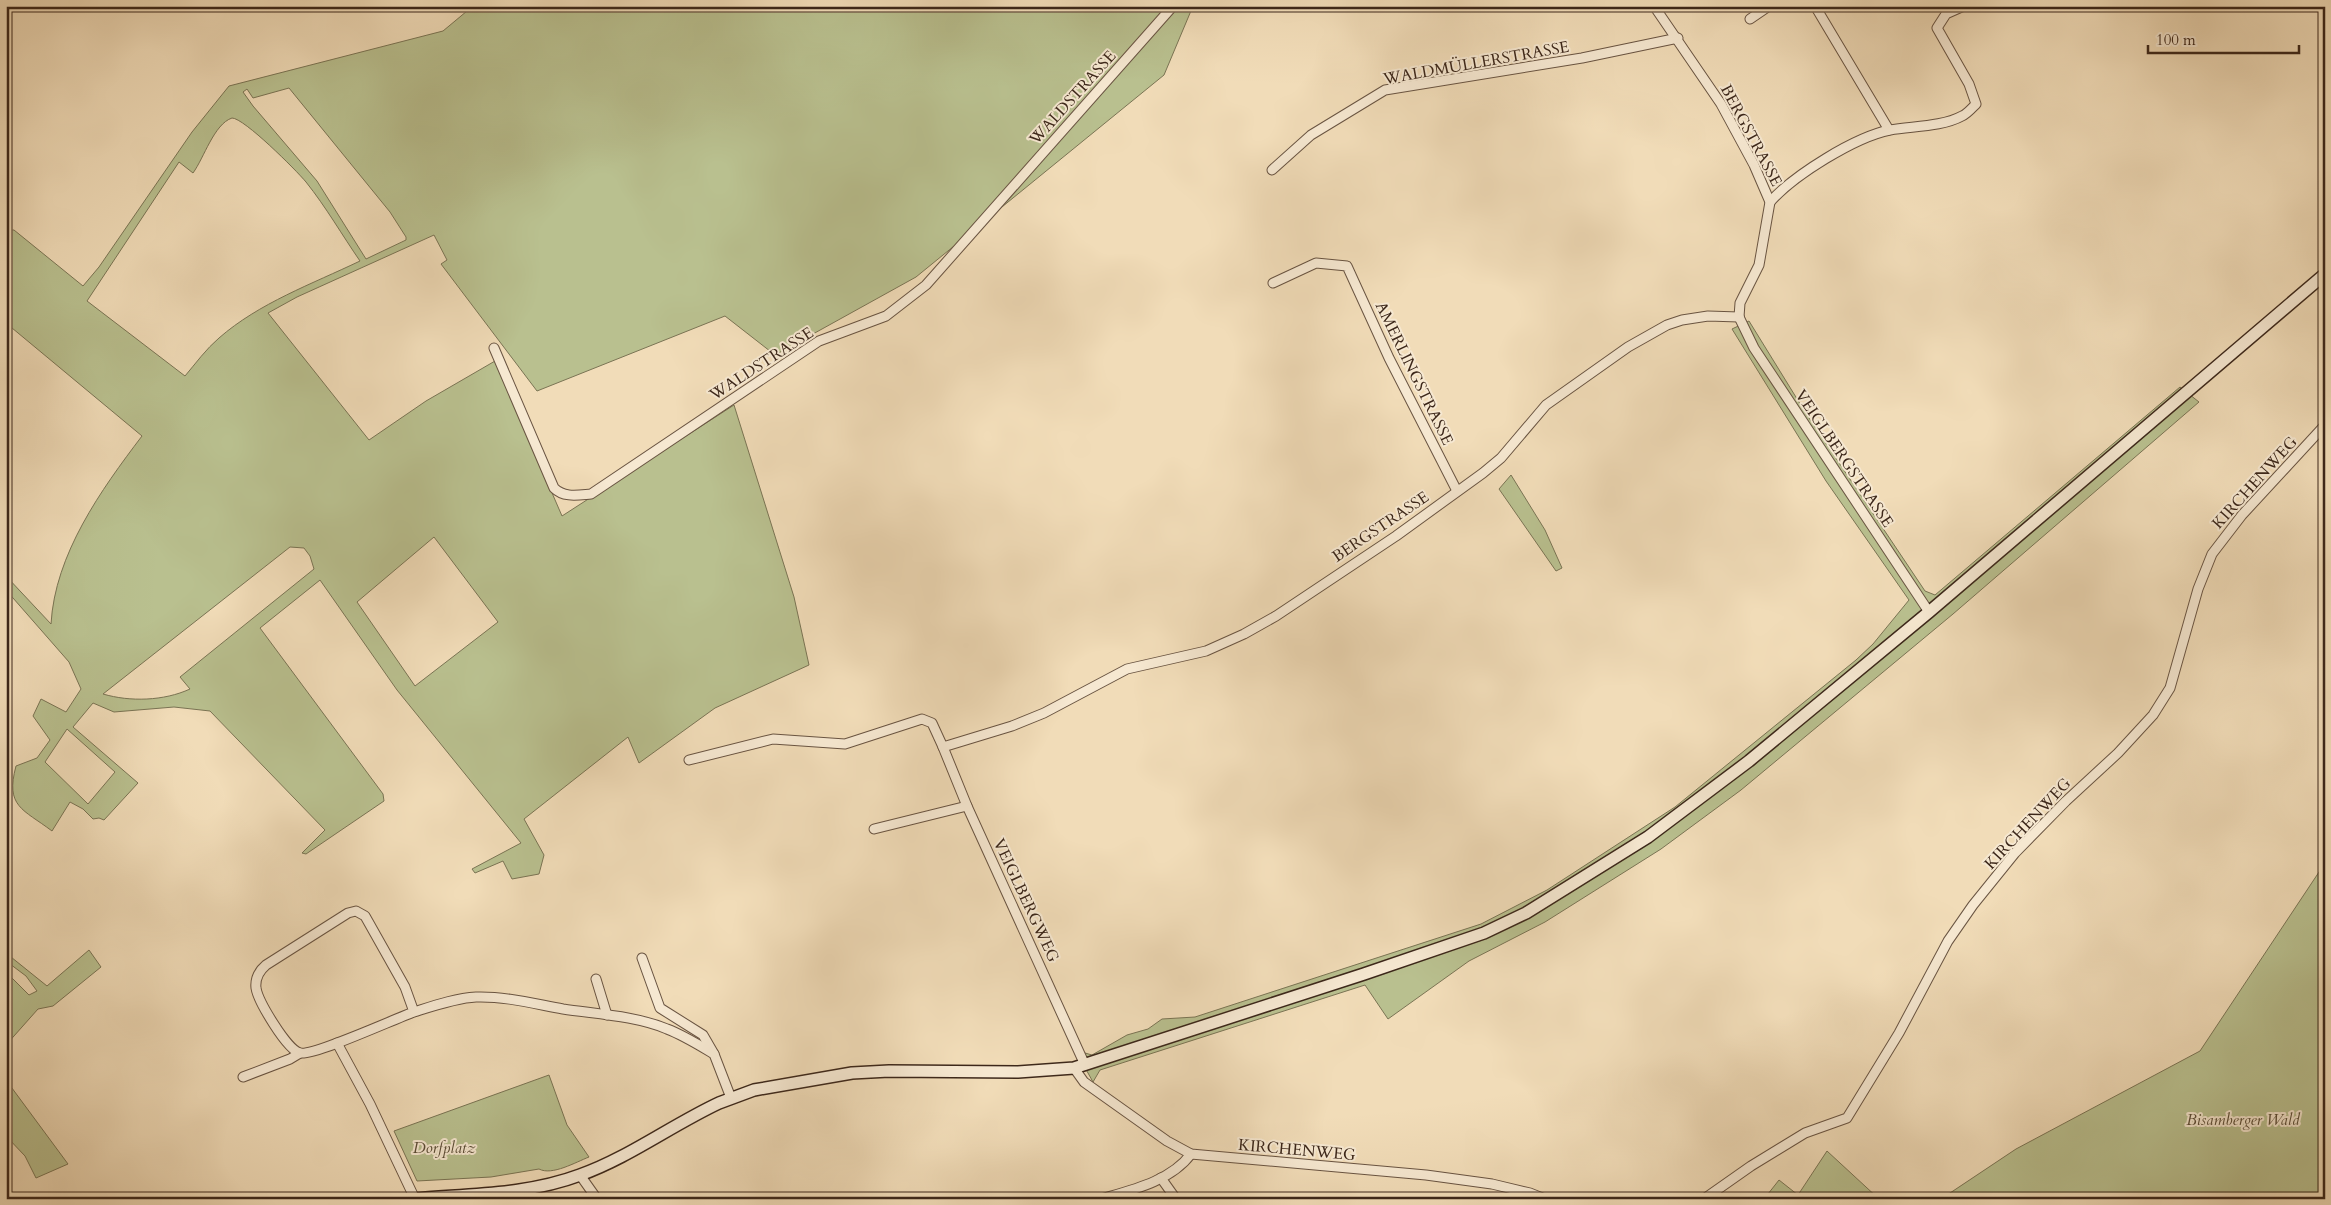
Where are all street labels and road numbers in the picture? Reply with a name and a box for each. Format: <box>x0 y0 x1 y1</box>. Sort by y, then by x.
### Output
street label: WALDMÜLLERSTRASSE <box>1381 36 1571 90</box>
street label: WALDSTRASSE <box>1024 46 1121 150</box>
street label: BERGSTRASSE <box>1715 81 1787 190</box>
street label: AMERLINGSTRASSE <box>1370 298 1458 449</box>
street label: WALDSTRASSE <box>704 322 818 406</box>
street label: VEIGLBERGSTRASSE <box>1790 385 1899 532</box>
street label: KIRCHENWEG <box>2207 431 2303 534</box>
street label: BERGSTRASSE <box>1328 486 1433 567</box>
street label: KIRCHENWEG <box>1980 773 2076 874</box>
street label: VEIGLBERGWEG <box>988 835 1065 966</box>
street label: KIRCHENWEG <box>1237 1134 1357 1166</box>

